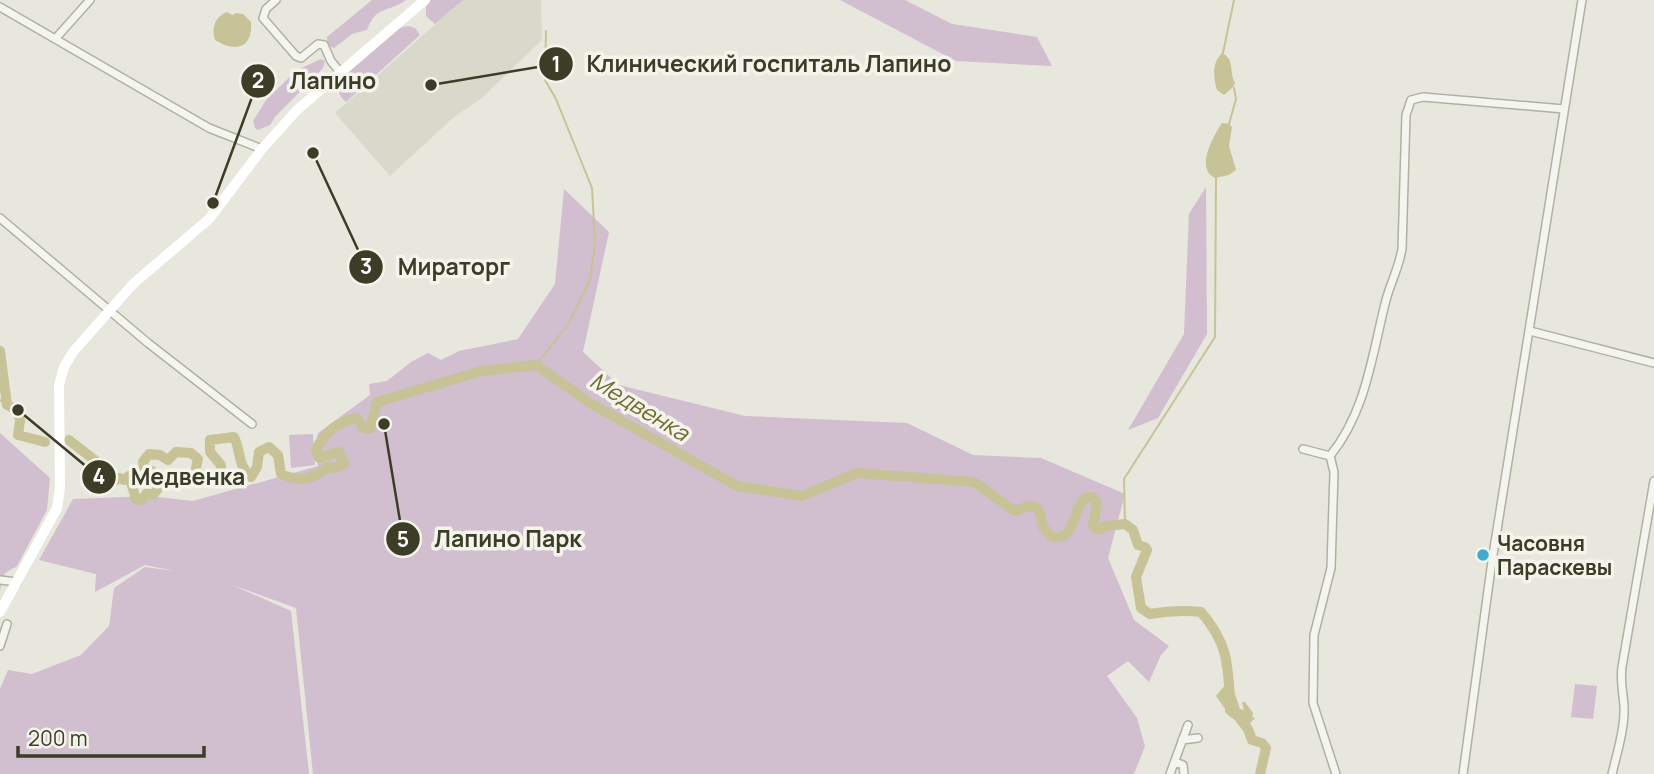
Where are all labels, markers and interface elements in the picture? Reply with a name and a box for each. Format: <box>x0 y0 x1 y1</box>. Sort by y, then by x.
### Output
callout: Клинический госпиталь Лапино <box>538 42 966 86</box>
text: Клинический госпиталь Лапино <box>587 47 951 79</box>
text: 1 <box>551 50 561 78</box>
callout: Лапино <box>240 59 390 103</box>
text: Лапино <box>290 64 376 96</box>
text: 2 <box>252 66 264 94</box>
callout: Мираторг <box>348 245 524 289</box>
text: Мираторг <box>398 250 510 282</box>
text: 3 <box>360 252 372 280</box>
water label: Медвенка <box>585 364 696 449</box>
callout: Медвенка <box>81 455 259 499</box>
text: Медвенка <box>131 460 245 492</box>
text: 4 <box>93 462 105 490</box>
callout: Лапино Парк <box>385 517 596 561</box>
text: Лапино Парк <box>434 522 582 554</box>
text: 5 <box>397 525 409 553</box>
place label: Часовня Параскевы <box>1497 529 1612 581</box>
marker: Часовня Параскевы <box>1475 547 1491 563</box>
scale bar <box>18 714 203 758</box>
text: 200 m <box>28 724 88 752</box>

